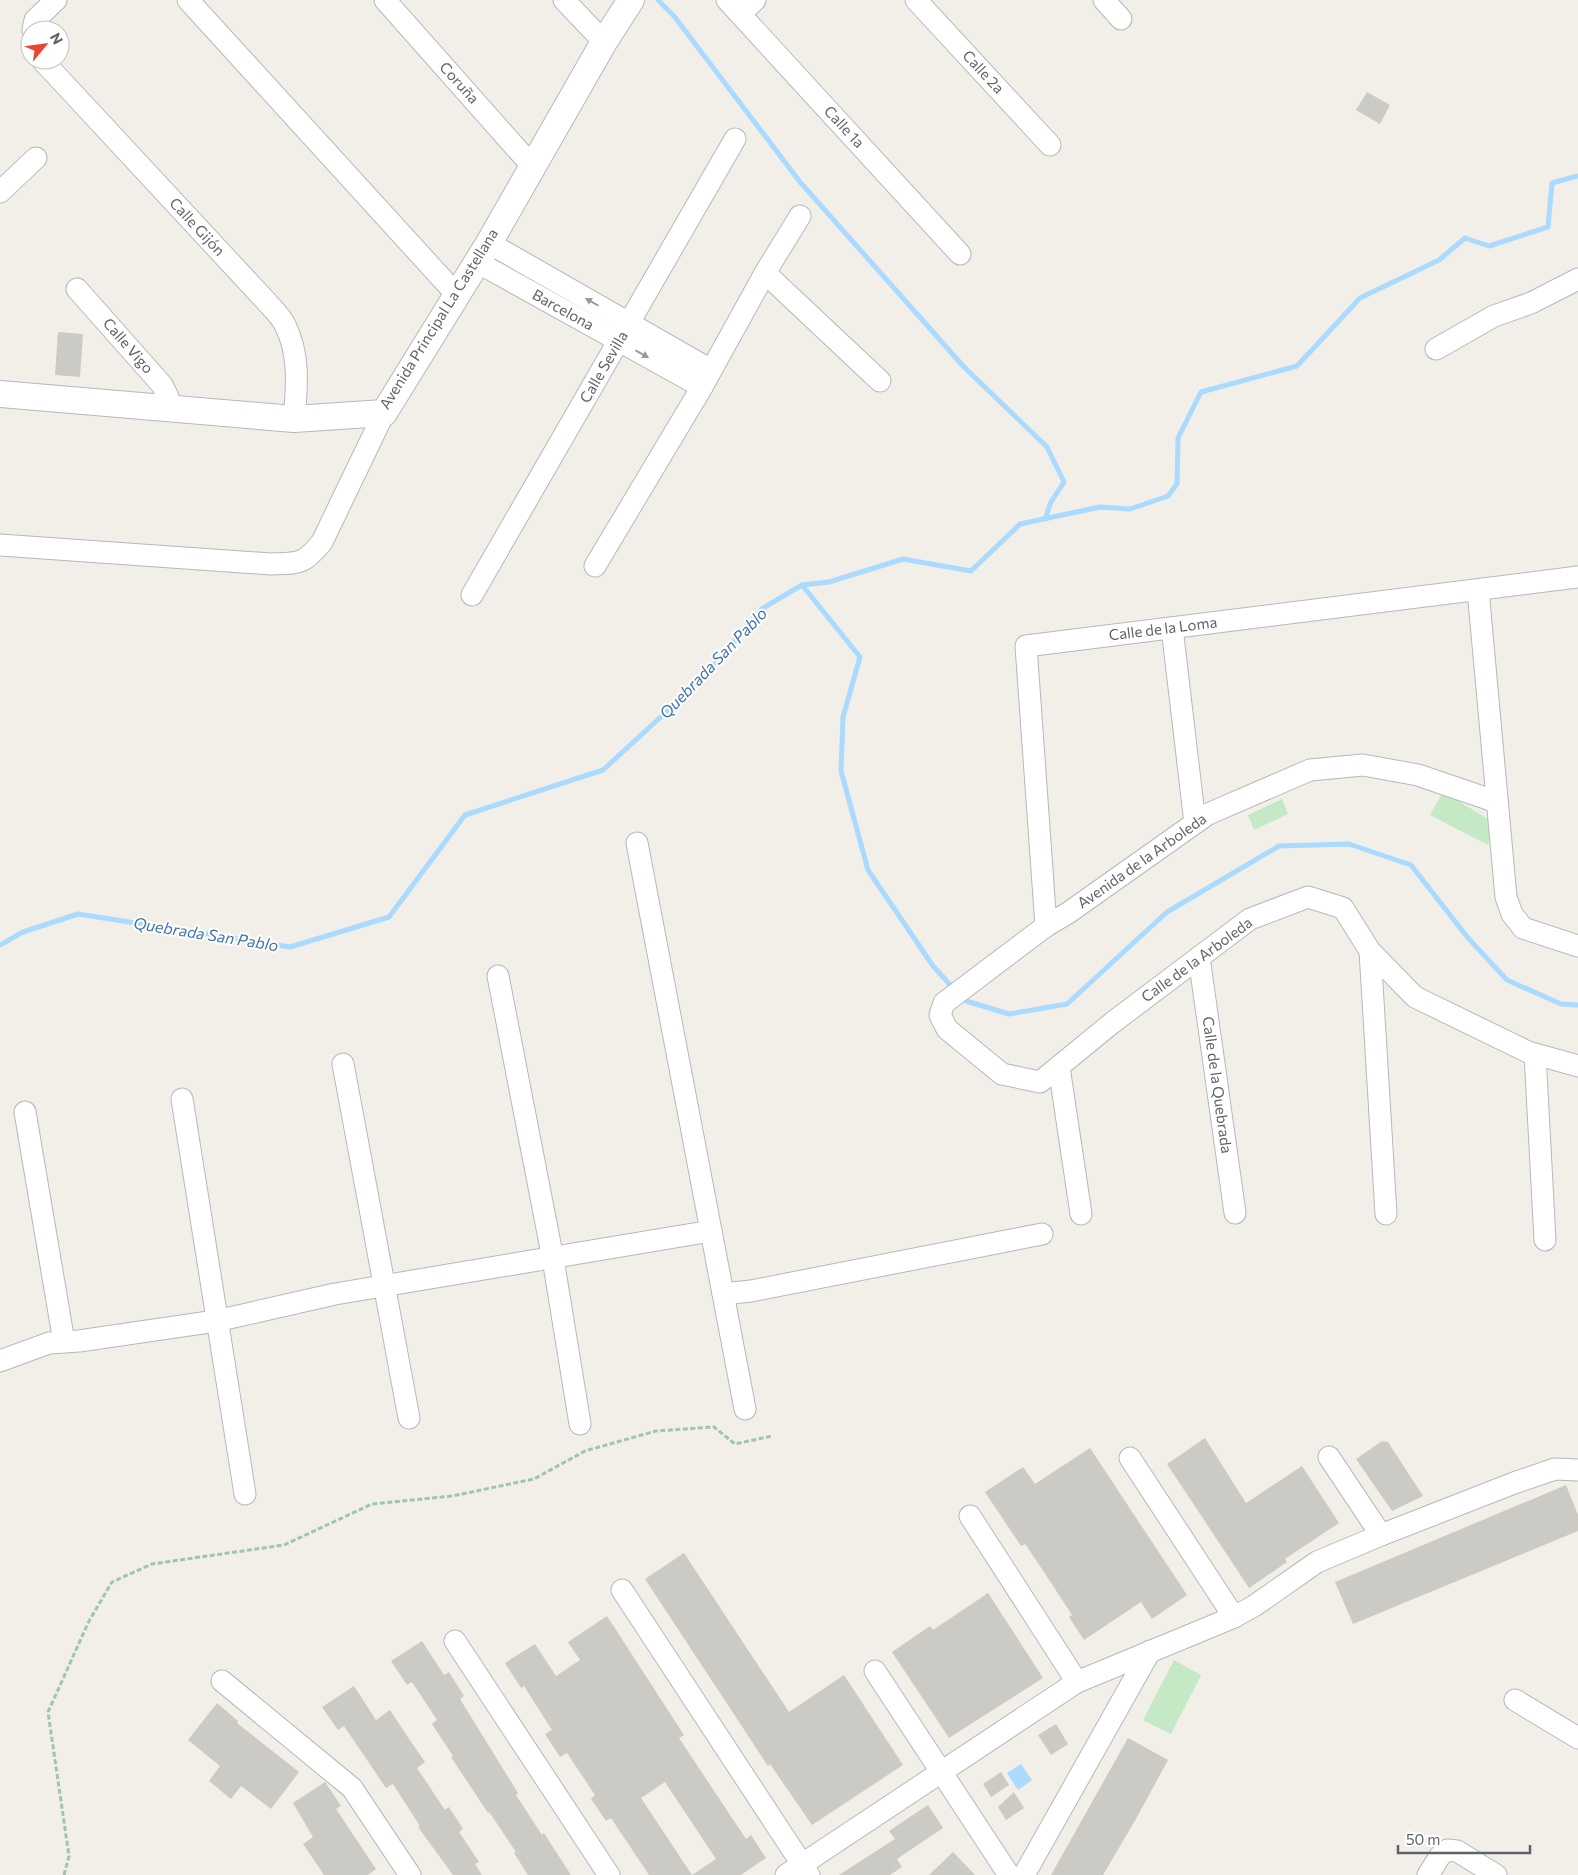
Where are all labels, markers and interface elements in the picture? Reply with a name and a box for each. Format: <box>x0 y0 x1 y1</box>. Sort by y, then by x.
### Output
north arrow <box>20 20 70 70</box>
text: N <box>47 30 67 47</box>
street label: Calle 2a <box>959 46 1008 97</box>
street label: Coruña <box>436 58 483 107</box>
street label: Calle 1a <box>821 102 869 151</box>
street label: Calle Gijón <box>166 194 229 259</box>
street label: Avenida Principal La Castellana <box>375 225 501 412</box>
street label: Barcelona <box>529 285 598 333</box>
one-way arrow <box>585 298 600 306</box>
street label: Calle Vigo <box>100 314 158 377</box>
street label: Calle Sevilla <box>575 327 631 406</box>
one-way arrow <box>634 350 649 358</box>
water label: Quebrada San Pablo <box>655 603 770 722</box>
street label: Calle de la Loma <box>1108 612 1218 644</box>
street label: Avenida de la Arboleda <box>1073 809 1209 912</box>
water label: Quebrada San Pablo <box>132 913 280 954</box>
street label: Calle de la Arboleda <box>1137 913 1255 1006</box>
street label: Calle de la Quebrada <box>1199 1015 1237 1155</box>
scale bar <box>1398 1822 1530 1854</box>
text: 50 m <box>1406 1830 1440 1848</box>

